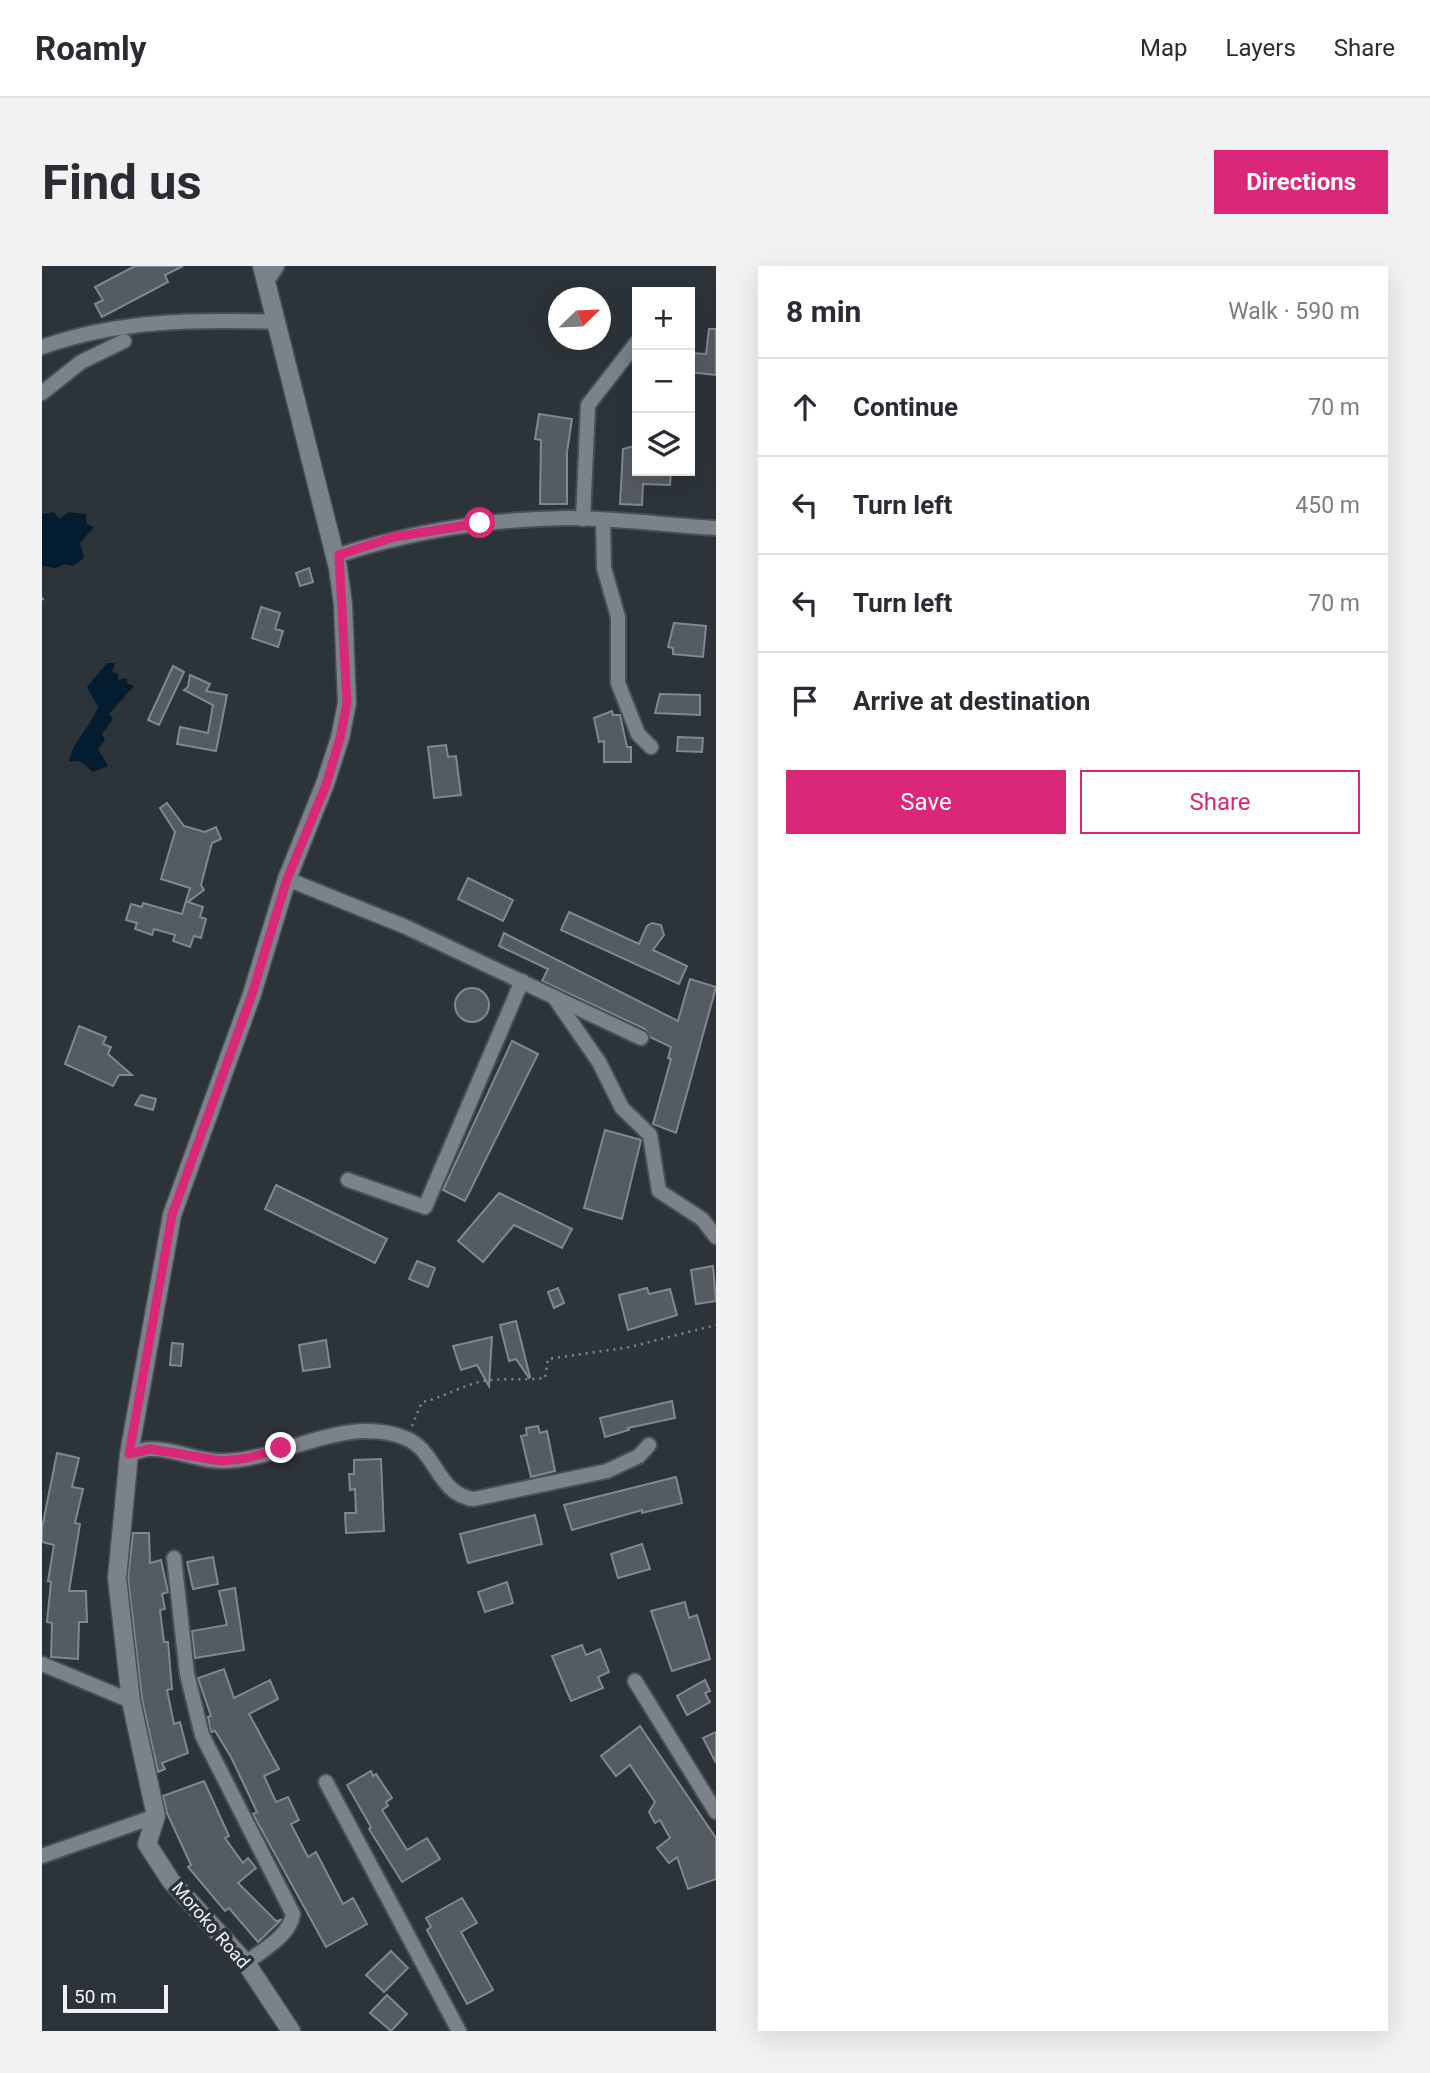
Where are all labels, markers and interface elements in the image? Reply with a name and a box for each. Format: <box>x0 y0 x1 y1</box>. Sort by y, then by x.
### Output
text: Roamly <box>35 29 146 68</box>
text: Map <box>1140 34 1188 62</box>
text: Layers <box>1226 34 1296 62</box>
text: Share <box>1334 34 1395 62</box>
button: Directions <box>1214 150 1388 214</box>
text: Find us <box>42 154 202 211</box>
north arrow <box>548 287 611 350</box>
map controls <box>632 287 695 476</box>
button: + <box>632 287 695 350</box>
text: 8 min <box>786 294 861 329</box>
text: Walk · 590 m <box>1228 298 1360 325</box>
button: − <box>632 350 695 413</box>
icon: ahead <box>786 388 824 426</box>
text: Continue <box>853 392 958 422</box>
text: 70 m <box>1308 394 1360 421</box>
button: layers <box>632 413 695 476</box>
icon: left <box>786 486 824 524</box>
text: Turn left <box>853 490 952 520</box>
text: 450 m <box>1295 492 1360 519</box>
route start <box>464 507 495 538</box>
icon: left <box>786 584 824 622</box>
text: Turn left <box>853 588 952 618</box>
text: 70 m <box>1308 590 1360 617</box>
icon: arrive <box>786 682 824 720</box>
text: Arrive at destination <box>853 686 1090 716</box>
button: Save <box>786 770 1066 834</box>
button: Share <box>1080 770 1360 834</box>
route end <box>265 1432 296 1463</box>
street label: Moroko Road <box>168 1878 254 1972</box>
scale bar <box>63 1982 168 2014</box>
text: 50 m <box>74 1985 117 2008</box>

